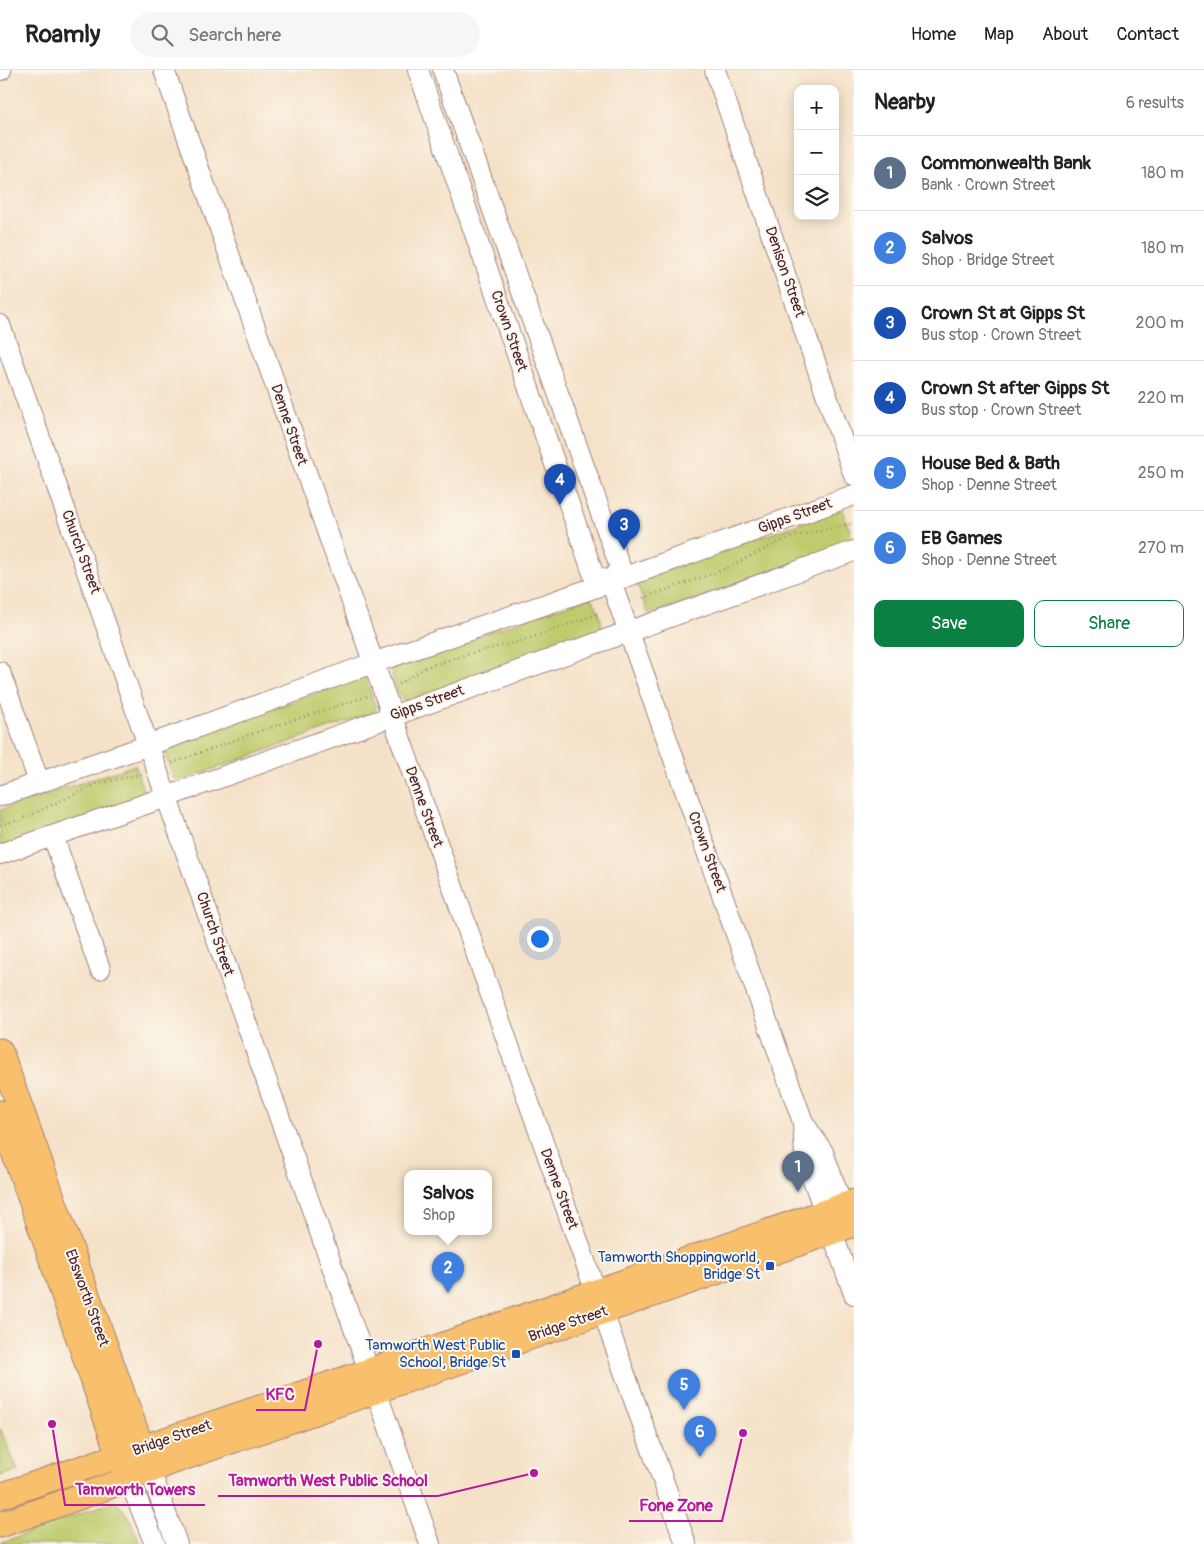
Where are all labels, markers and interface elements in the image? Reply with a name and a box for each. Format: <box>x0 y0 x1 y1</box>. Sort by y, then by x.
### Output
search box <box>130 12 480 57</box>
text: Roamly <box>25 20 100 49</box>
icon: search <box>148 21 176 49</box>
text: Search here <box>188 23 281 47</box>
text: Home <box>911 23 956 46</box>
text: Map <box>984 23 1014 46</box>
text: About <box>1042 23 1088 46</box>
text: Contact <box>1116 23 1179 46</box>
map controls <box>794 85 839 220</box>
button: + <box>794 85 839 130</box>
text: Nearby <box>874 89 935 116</box>
text: 6 results <box>1126 93 1184 113</box>
button: − <box>794 130 839 175</box>
text: Commonwealth Bank <box>921 151 1091 175</box>
text: 1 <box>887 163 893 183</box>
text: 180 m <box>1141 163 1184 183</box>
button: layers <box>794 175 839 220</box>
text: Bank · Crown Street <box>921 175 1055 195</box>
street label: Denison Street <box>761 224 810 321</box>
text: Salvos <box>921 226 973 250</box>
text: 2 <box>886 238 894 258</box>
text: 180 m <box>1141 238 1184 258</box>
text: Shop · Bridge Street <box>921 250 1054 270</box>
street label: Crown Street <box>486 288 532 375</box>
text: Crown St at Gipps St <box>921 301 1085 325</box>
text: 3 <box>886 313 894 333</box>
text: 200 m <box>1136 313 1184 333</box>
text: Bus stop · Crown Street <box>921 325 1081 345</box>
text: Crown St after Gipps St <box>921 376 1109 400</box>
street label: Denne Street <box>266 382 312 469</box>
text: 4 <box>885 388 895 408</box>
text: 220 m <box>1138 388 1184 408</box>
text: Bus stop · Crown Street <box>921 400 1081 420</box>
text: House Bed & Bath <box>921 451 1060 475</box>
text: 5 <box>886 463 894 483</box>
text: 250 m <box>1138 463 1184 483</box>
pin: 4 <box>544 464 576 505</box>
text: Shop · Denne Street <box>921 475 1057 495</box>
street label: Gipps Street <box>755 494 836 538</box>
street label: Church Street <box>57 508 105 597</box>
pin: 3 <box>608 509 640 550</box>
text: EB Games <box>921 526 1002 550</box>
text: 6 <box>885 538 895 558</box>
text: 270 m <box>1138 538 1184 558</box>
text: Shop · Denne Street <box>921 550 1057 570</box>
button: Save <box>874 600 1024 647</box>
button: Share <box>1034 600 1184 647</box>
street label: Gipps Street <box>387 681 468 725</box>
street label: Denne Street <box>401 764 448 851</box>
street label: Crown Street <box>684 809 731 896</box>
street label: Church Street <box>192 889 239 979</box>
your location <box>527 926 553 952</box>
street label: Denne Street <box>536 1146 583 1233</box>
pin: 1 <box>782 1151 814 1192</box>
popup <box>404 1170 492 1235</box>
text: Salvos <box>422 1181 474 1205</box>
text: Shop <box>422 1205 455 1225</box>
street label: Ebsworth Street <box>61 1247 114 1350</box>
place label: Tamworth Shoppingworld, Bridge St <box>597 1248 761 1284</box>
pin: 2 <box>432 1252 464 1293</box>
marker: Tamworth Shoppingworld, Bridge St <box>764 1260 776 1272</box>
street label: Bridge Street <box>526 1301 611 1346</box>
place label: Tamworth West Public School, Bridge St <box>365 1336 507 1372</box>
marker: Tamworth West Public School, Bridge St <box>510 1348 522 1360</box>
pin: 5 <box>668 1369 700 1410</box>
callout: KFC <box>256 1379 305 1410</box>
text: KFC <box>265 1385 295 1405</box>
street label: Bridge Street <box>130 1415 215 1460</box>
pin: 6 <box>684 1416 716 1457</box>
callout: Tamworth West Public School <box>218 1465 438 1496</box>
text: Tamworth West Public School <box>227 1471 428 1491</box>
callout: Tamworth Towers <box>65 1474 205 1505</box>
text: Tamworth Towers <box>74 1480 196 1500</box>
callout: Fone Zone <box>629 1490 722 1521</box>
text: Fone Zone <box>639 1496 714 1516</box>

